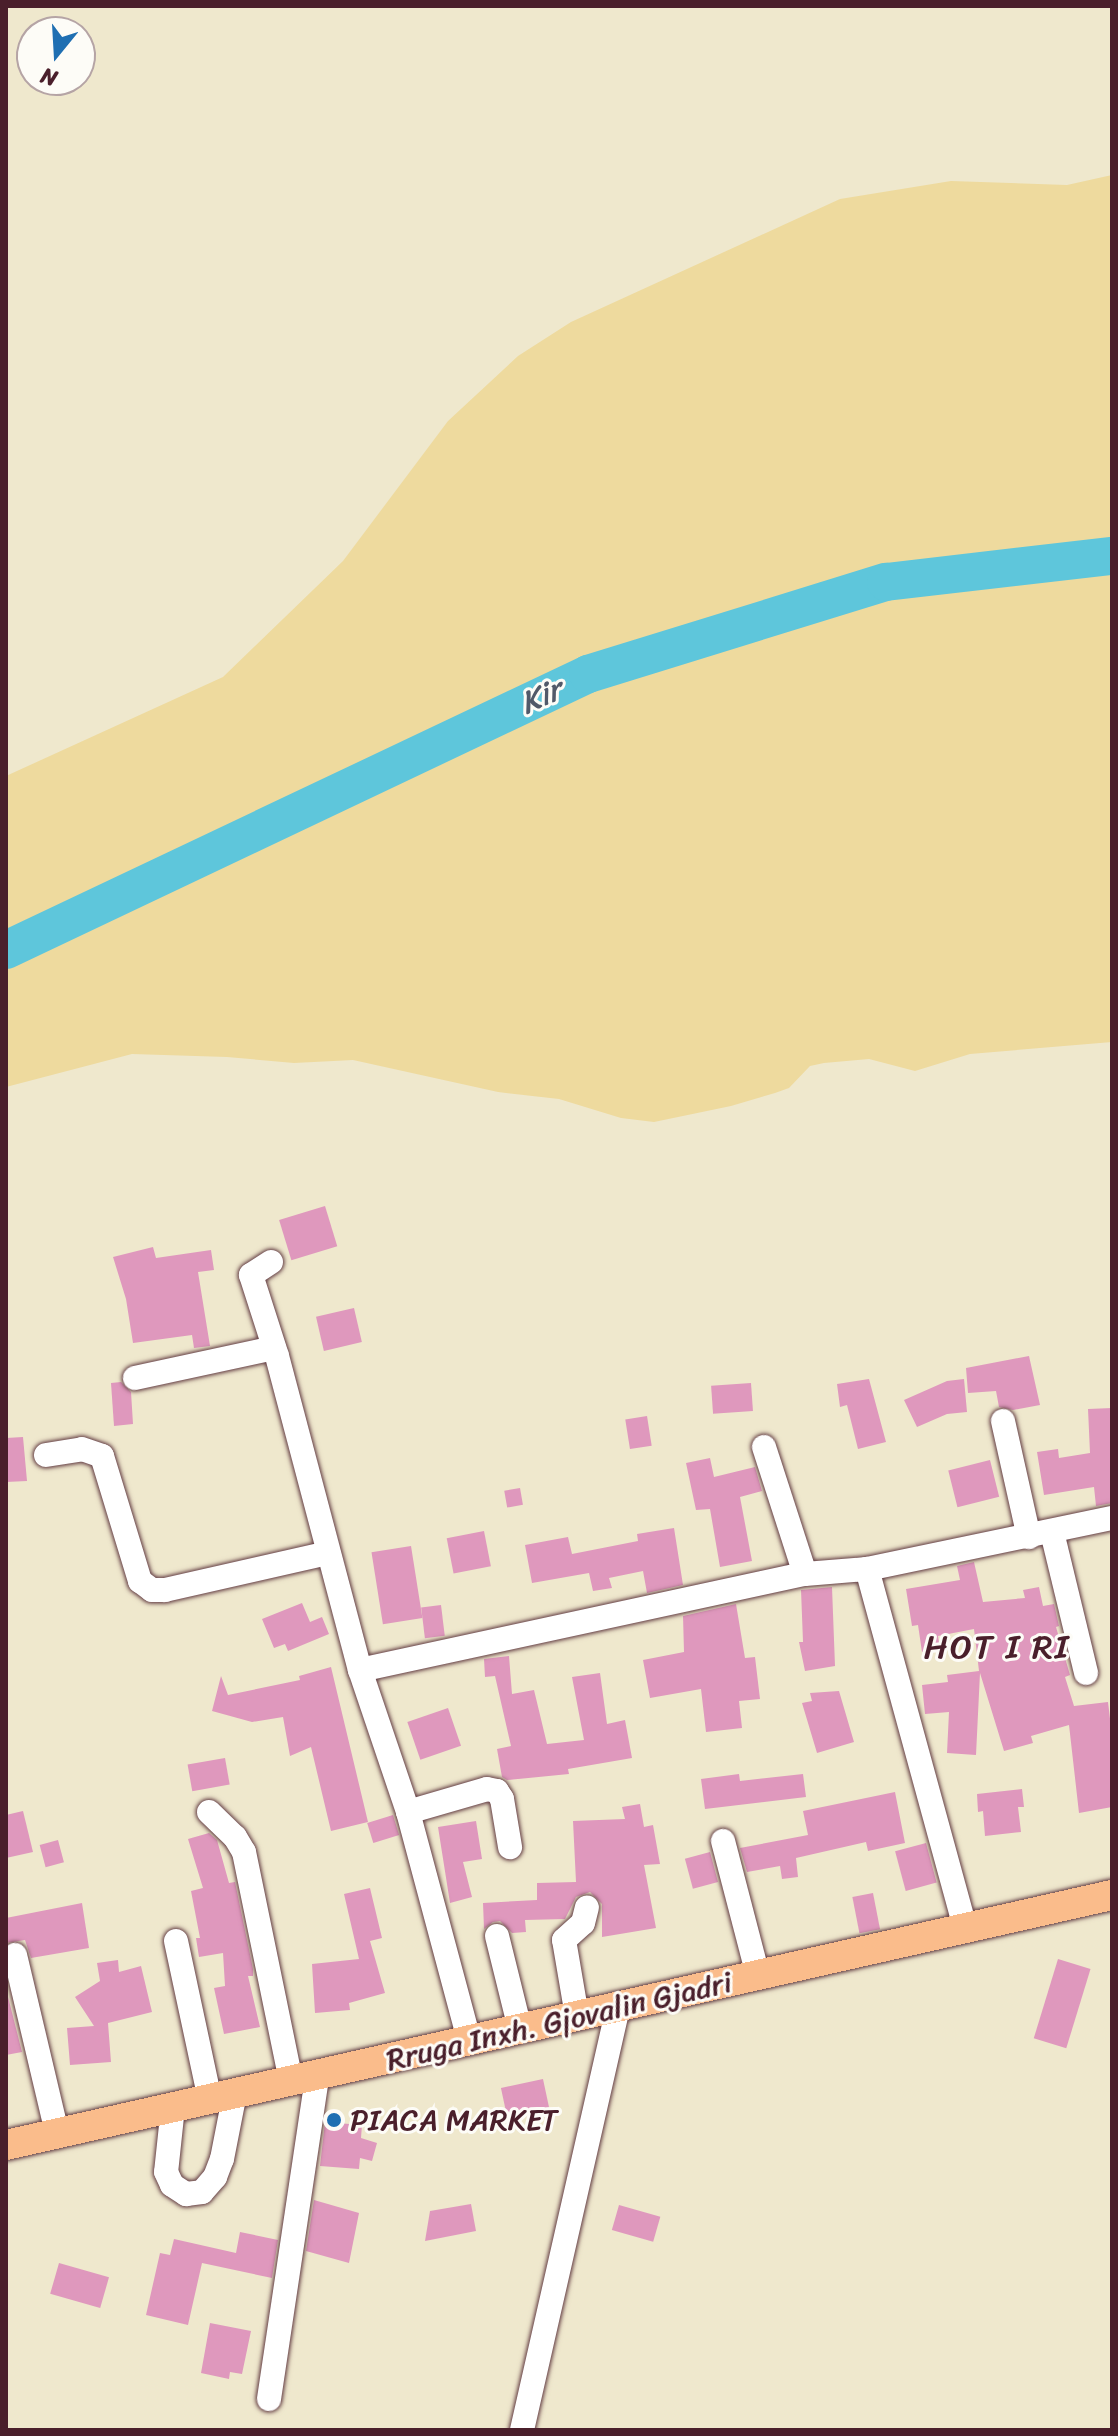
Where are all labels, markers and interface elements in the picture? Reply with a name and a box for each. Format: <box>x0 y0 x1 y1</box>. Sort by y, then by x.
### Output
north arrow <box>16 16 96 96</box>
text: N <box>36 56 62 98</box>
water label: Kir <box>514 671 568 723</box>
district label: HOT I RI <box>924 1628 1070 1668</box>
street label: Rruga Inxh. Gjovalin Gjadri <box>383 1964 735 2078</box>
place label: PIACA MARKET <box>350 2102 559 2138</box>
marker: PIACA MARKET <box>325 2111 343 2129</box>

